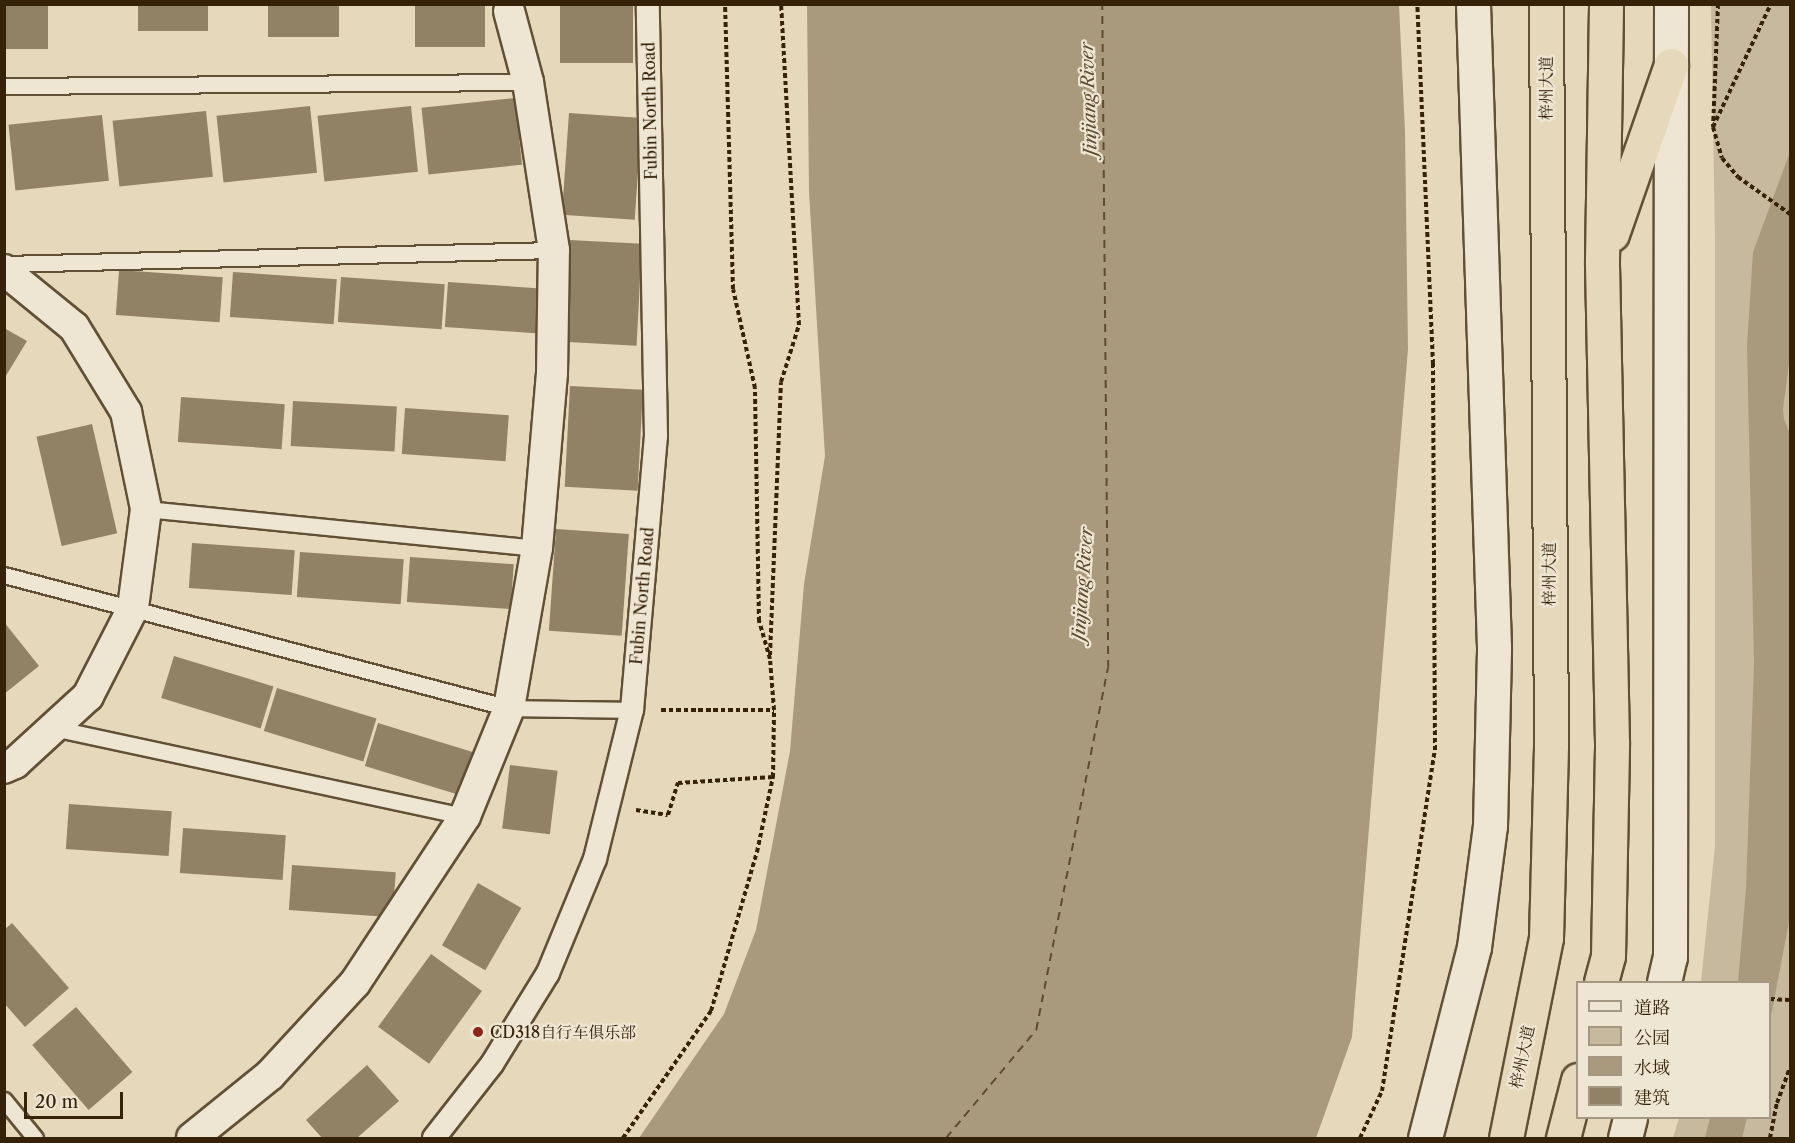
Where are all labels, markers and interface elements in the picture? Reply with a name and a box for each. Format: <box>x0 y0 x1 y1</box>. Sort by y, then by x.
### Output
street label: Fubin North Road <box>639 42 661 180</box>
water label: Jinjiang River <box>1076 42 1102 156</box>
street label: 梓州大道 <box>1536 56 1556 120</box>
street label: Fubin North Road <box>626 526 658 666</box>
water label: Jinjiang River <box>1068 526 1098 642</box>
street label: 梓州大道 <box>1539 542 1559 606</box>
legend <box>1576 981 1771 1119</box>
text: 道路 <box>1634 997 1670 1019</box>
place label: CD318自行车俱乐部 <box>490 1022 636 1042</box>
street label: 梓州大道 <box>1506 1024 1538 1090</box>
marker: CD318自行车俱乐部 <box>471 1025 485 1039</box>
text: 公园 <box>1634 1027 1670 1049</box>
text: 水域 <box>1634 1057 1670 1079</box>
scale bar <box>27 1080 126 1118</box>
text: 建筑 <box>1634 1087 1670 1109</box>
text: 20 m <box>35 1091 78 1113</box>

